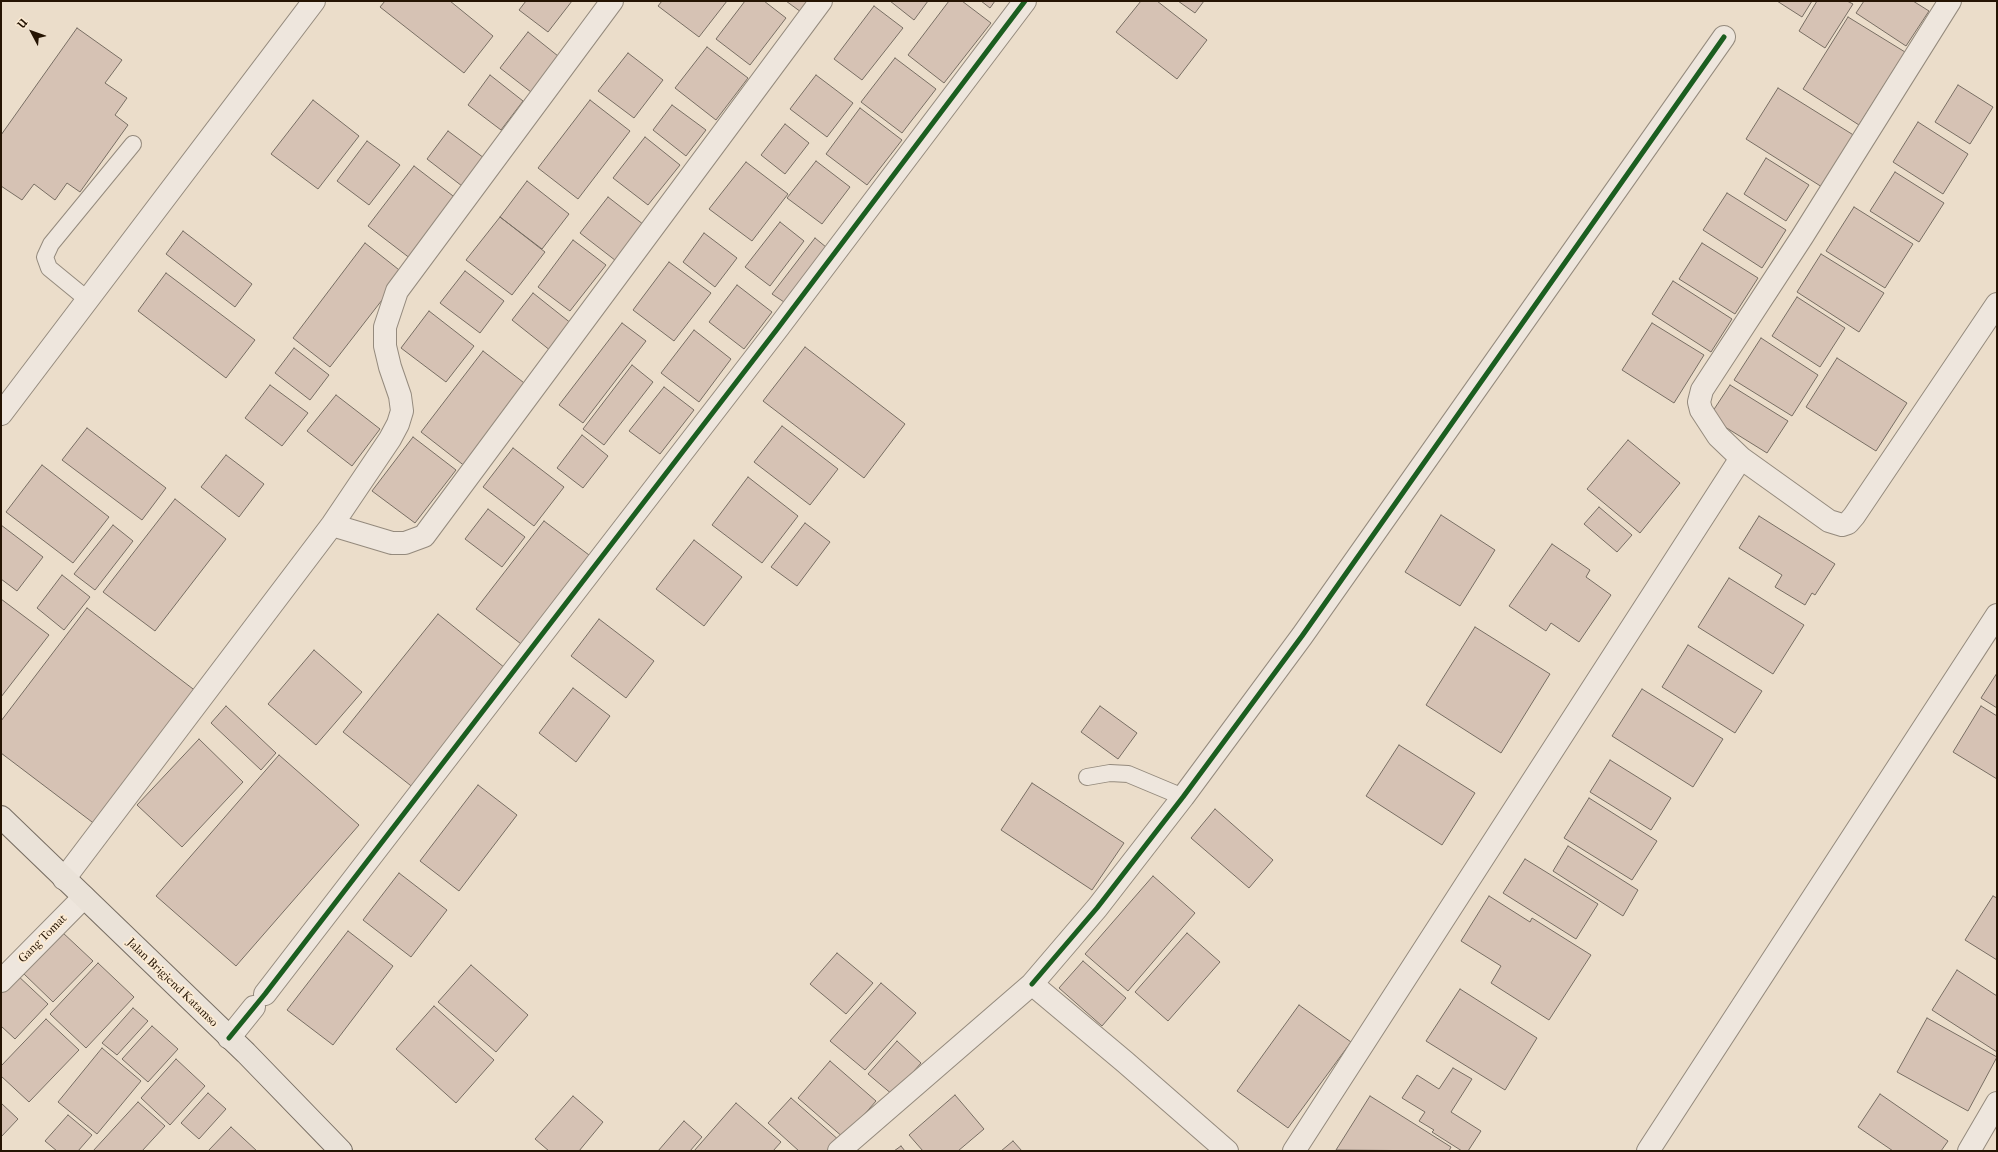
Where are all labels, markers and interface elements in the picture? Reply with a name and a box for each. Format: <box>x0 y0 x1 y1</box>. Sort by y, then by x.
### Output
north arrow <box>12 12 52 52</box>
text: U <box>15 16 30 31</box>
street label: Gang Tomat <box>16 912 70 966</box>
street label: Jalan Brigjend Katamso <box>123 936 221 1030</box>

